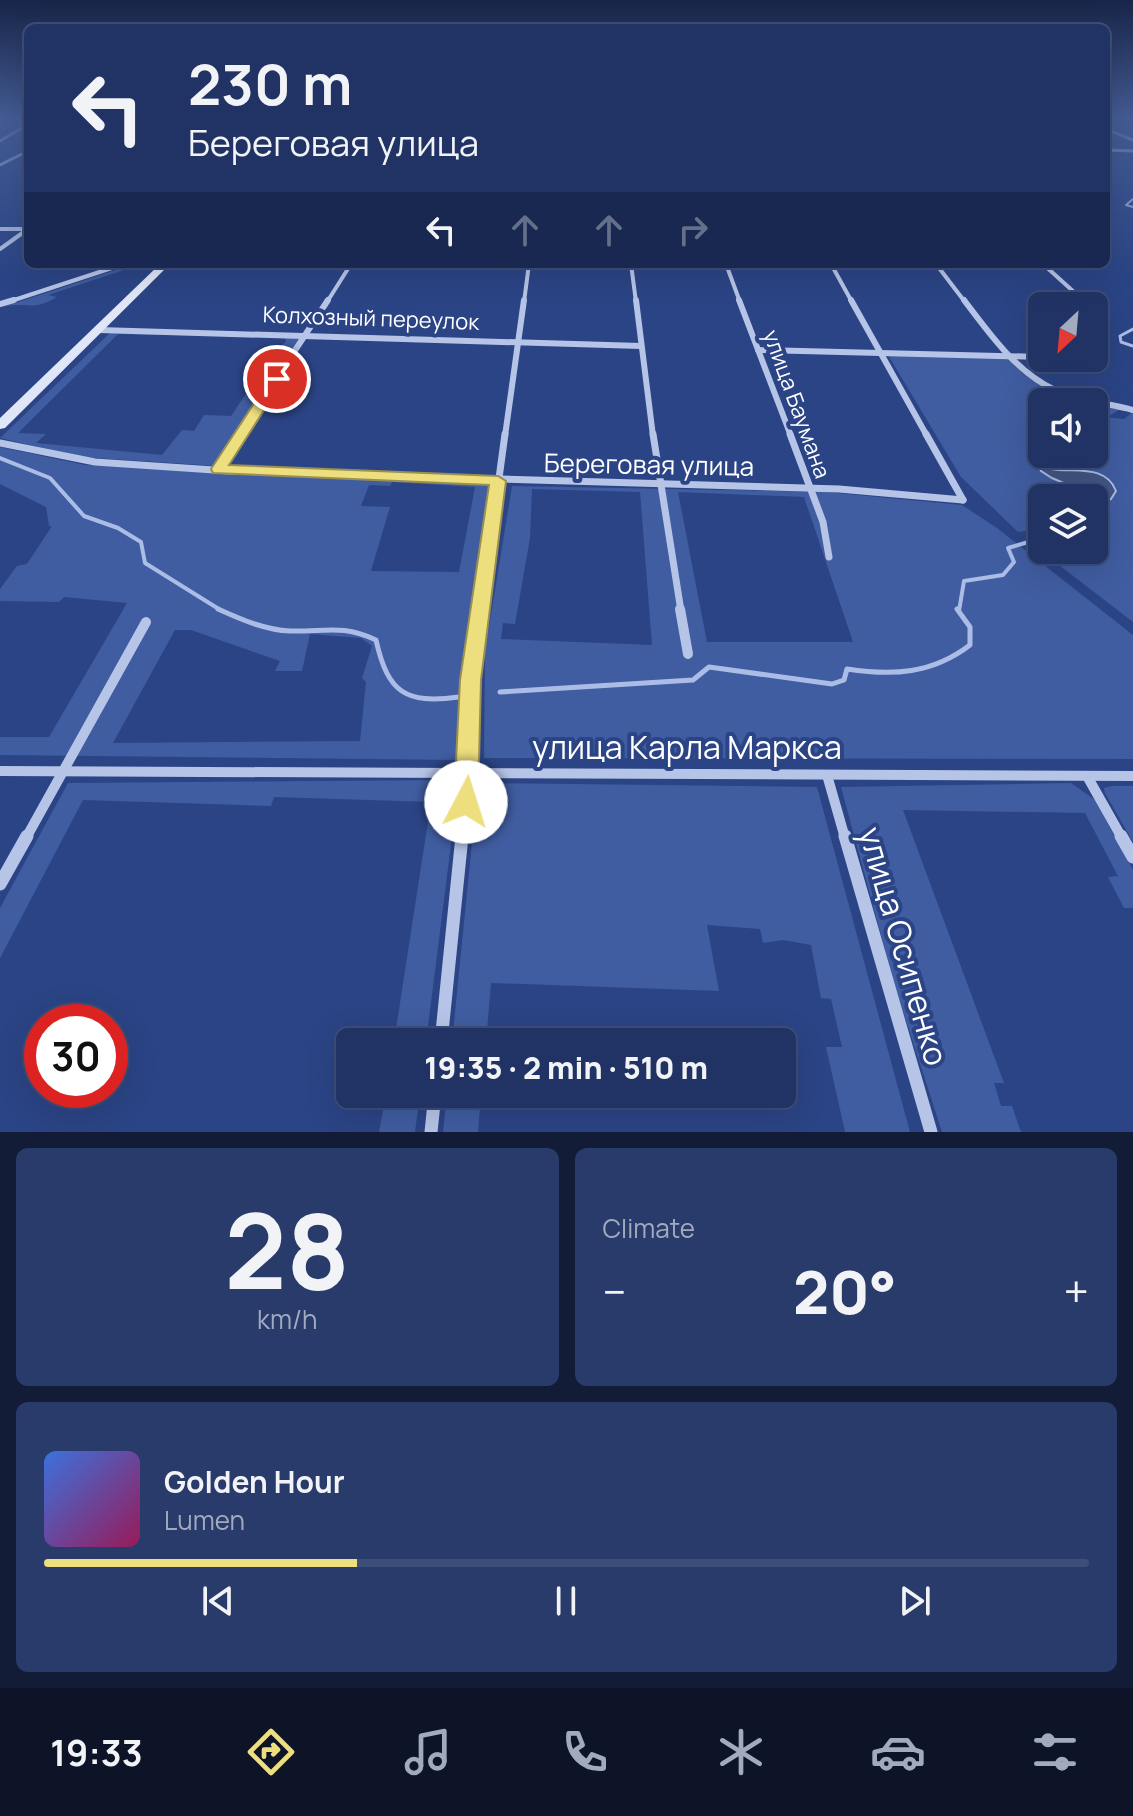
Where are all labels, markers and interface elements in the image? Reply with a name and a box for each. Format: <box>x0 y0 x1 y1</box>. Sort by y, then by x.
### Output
text: 230 m <box>188 45 352 122</box>
icon: left <box>56 56 160 160</box>
text: Береговая улица <box>188 118 479 167</box>
icon: left <box>419 208 463 252</box>
icon: ahead <box>503 208 547 252</box>
icon: ahead <box>587 208 631 252</box>
icon: right <box>671 208 715 252</box>
north arrow <box>1028 292 1108 372</box>
map controls <box>1028 292 1108 564</box>
street label: Колхозный переулок <box>262 299 481 337</box>
street label: улица Баумана <box>756 326 838 482</box>
pin <box>243 345 311 413</box>
icon: arrive <box>255 357 299 401</box>
button: sound <box>1028 388 1108 468</box>
street label: Береговая улица <box>544 444 754 484</box>
button: layers <box>1028 484 1108 564</box>
street label: улица Карла Маркса <box>532 725 842 769</box>
position arrow <box>424 760 508 844</box>
street label: улица Осипенко <box>849 822 959 1070</box>
speed limit sign: 30 <box>24 1004 128 1108</box>
text: 19:35 · 2 min · 510 m <box>424 1047 708 1088</box>
text: 28 <box>224 1178 350 1320</box>
text: Climate <box>603 1210 695 1246</box>
text: 20° <box>793 1250 897 1332</box>
text: − <box>603 1261 626 1321</box>
text: + <box>1064 1261 1089 1321</box>
text: km/h <box>257 1301 317 1337</box>
text: Golden Hour <box>164 1461 345 1502</box>
text: Lumen <box>164 1502 245 1538</box>
icon: previous <box>196 1579 240 1623</box>
icon: pause <box>544 1579 588 1623</box>
icon: next <box>893 1579 937 1623</box>
icon: directions <box>243 1724 299 1780</box>
icon: music <box>400 1724 456 1780</box>
icon: phone <box>557 1724 613 1780</box>
icon: climate <box>713 1724 769 1780</box>
icon: car <box>870 1724 926 1780</box>
icon: filters <box>1027 1724 1083 1780</box>
text: 19:33 <box>50 1728 143 1777</box>

